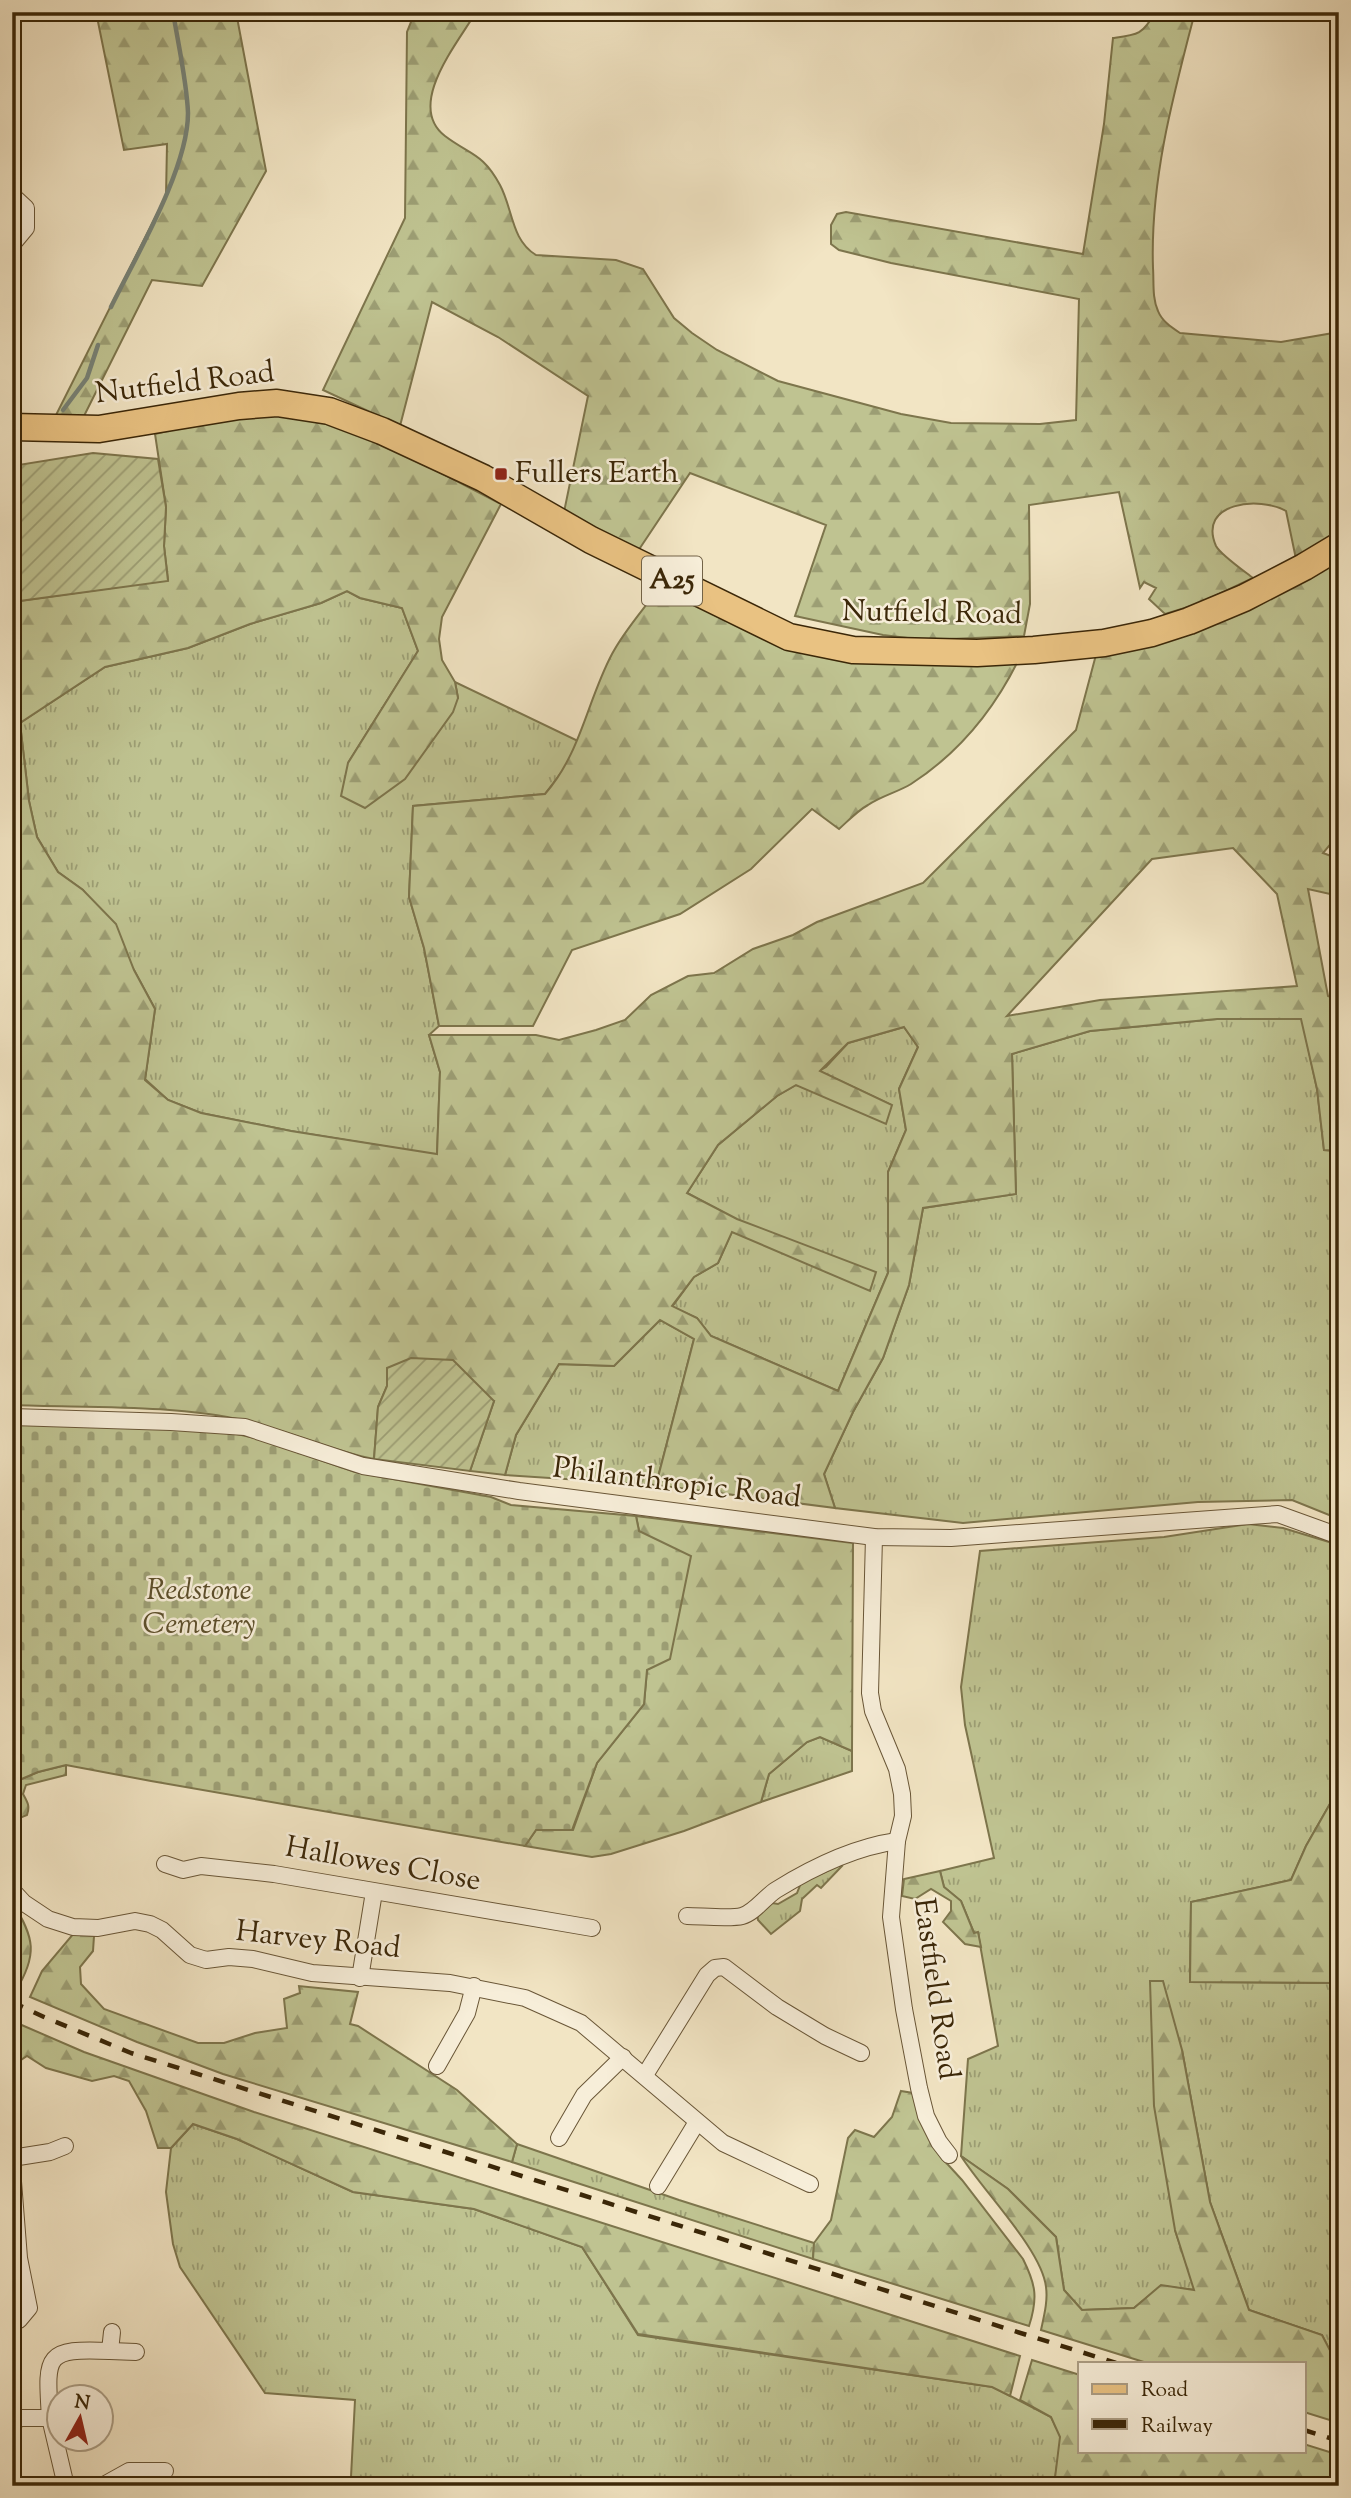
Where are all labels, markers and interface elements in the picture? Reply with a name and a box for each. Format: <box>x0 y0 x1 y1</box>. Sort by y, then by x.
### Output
street label: Nutfield Road <box>93 352 277 416</box>
place label: Fullers Earth <box>515 453 679 496</box>
marker: Fullers Earth <box>493 466 509 482</box>
road number: A25 <box>642 556 702 606</box>
street label: Nutfield Road <box>841 591 1023 637</box>
street label: Philanthropic Road <box>550 1447 804 1521</box>
park label: Redstone Cemetery <box>143 1570 255 1647</box>
street label: Hallowes Close <box>282 1827 484 1903</box>
street label: Eastfield Road <box>901 1895 969 2083</box>
street label: Harvey Road <box>233 1911 403 1971</box>
legend <box>1078 2362 1306 2452</box>
text: Road <box>1141 2376 1188 2406</box>
north arrow <box>46 2382 116 2452</box>
text: N <box>73 2389 91 2418</box>
text: Railway <box>1141 2412 1213 2442</box>

